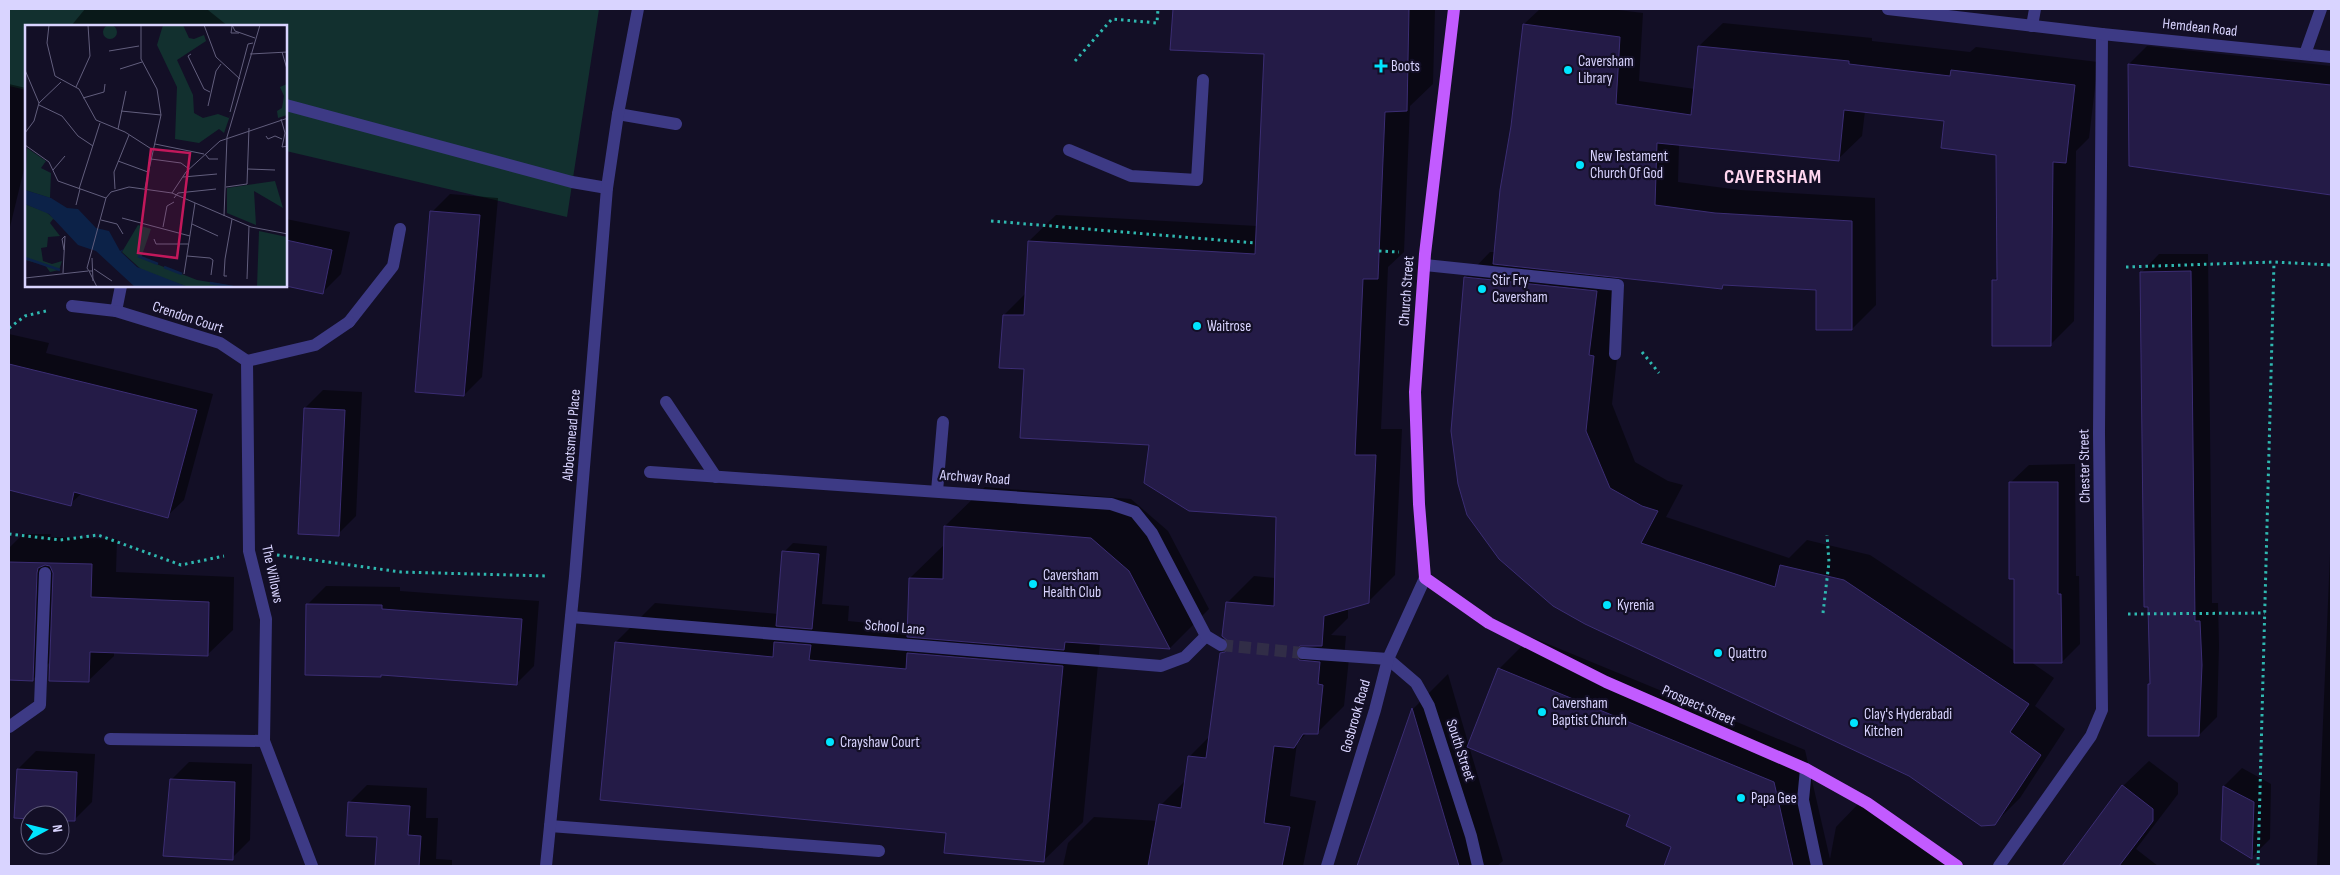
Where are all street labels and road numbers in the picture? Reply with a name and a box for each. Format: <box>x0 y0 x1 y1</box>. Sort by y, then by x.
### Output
street label: Hemdean Road <box>2162 14 2238 41</box>
street label: Church Street <box>1395 255 1418 327</box>
street label: Crendon Court <box>150 297 226 338</box>
street label: Abbotsmead Place <box>558 388 585 483</box>
street label: Chester Street <box>2074 428 2095 503</box>
street label: Archway Road <box>938 466 1011 489</box>
street label: The Willows <box>257 543 288 605</box>
street label: School Lane <box>864 615 926 640</box>
street label: Gosbrook Road <box>1336 677 1375 755</box>
street label: Prospect Street <box>1659 681 1739 730</box>
street label: South Street <box>1442 717 1480 784</box>

